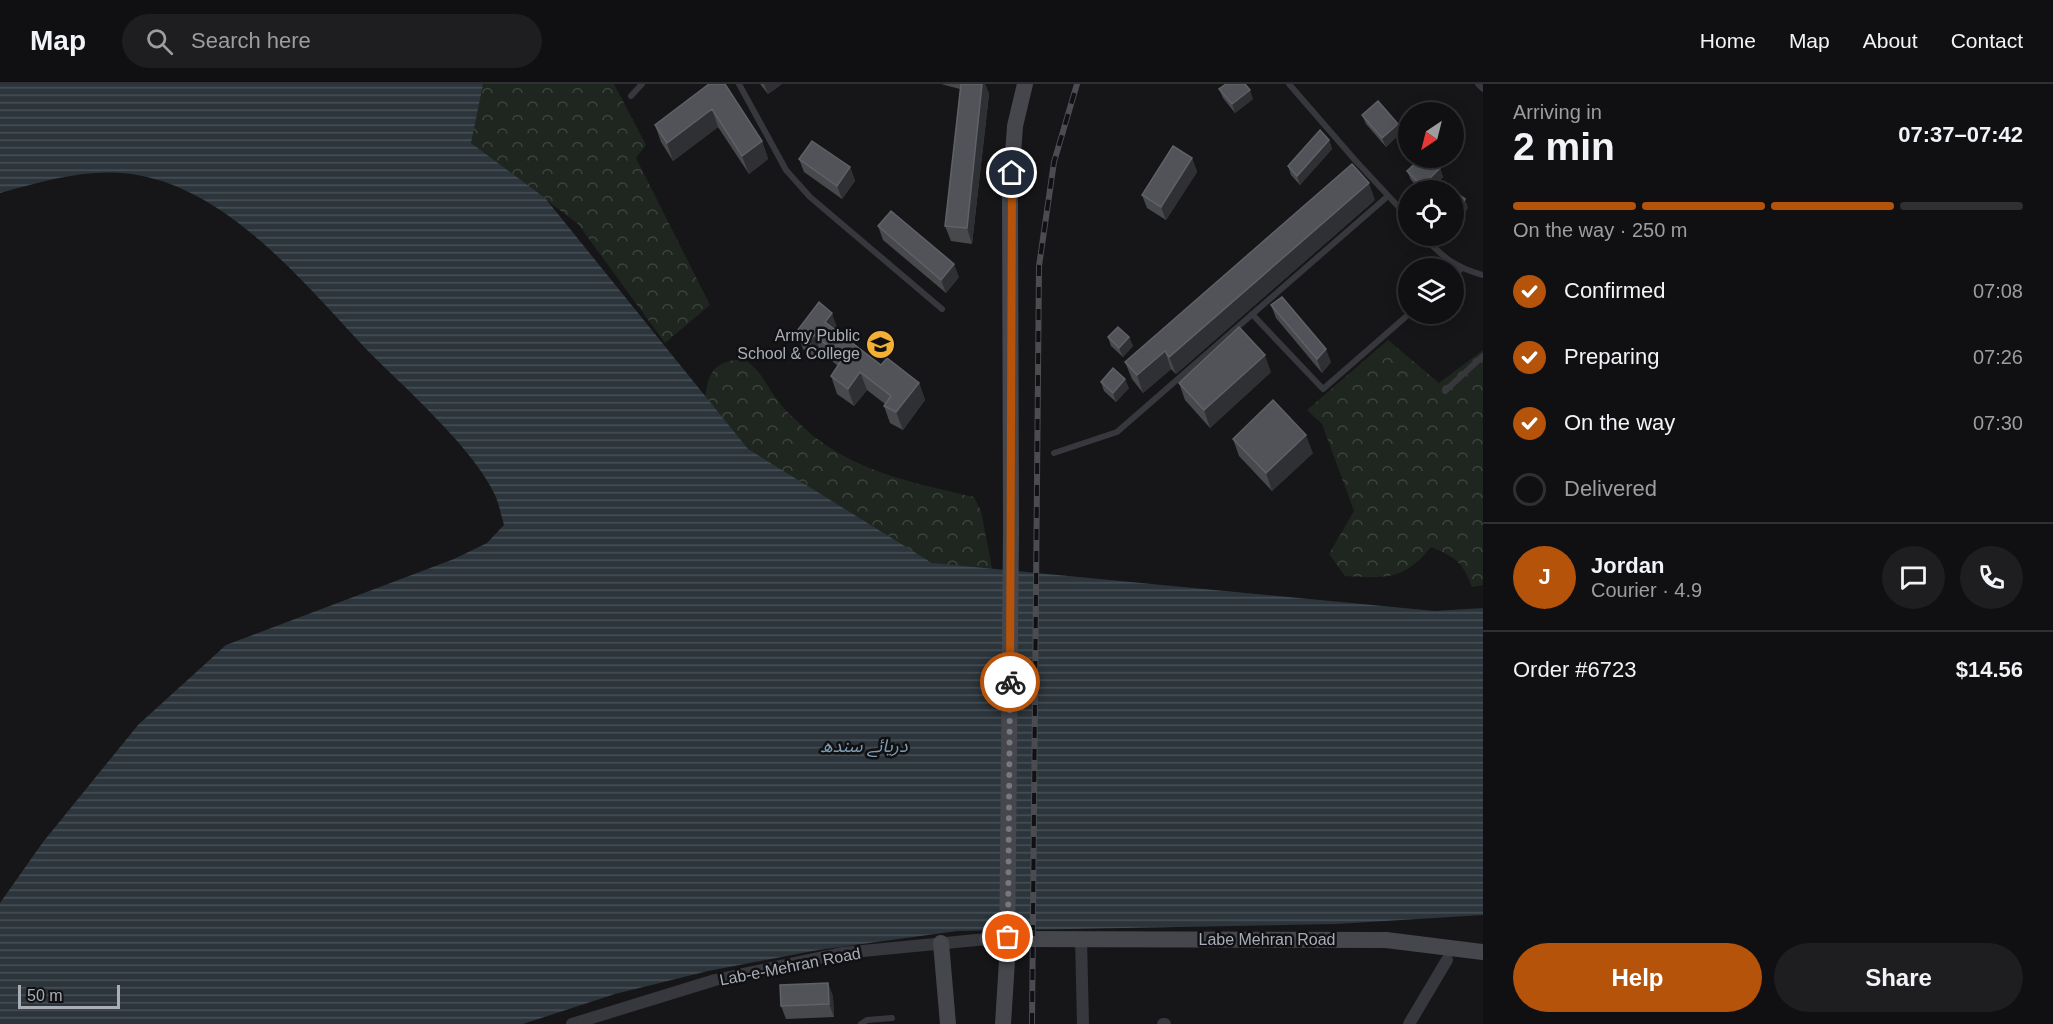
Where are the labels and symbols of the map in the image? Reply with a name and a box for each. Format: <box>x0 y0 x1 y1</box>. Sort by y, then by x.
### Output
north arrow <box>1398 102 1464 168</box>
pin <box>986 147 1037 198</box>
place label: Army Public School & College <box>737 327 860 362</box>
school or university icon: Army Public School & College <box>865 328 897 360</box>
courier <box>980 652 1040 712</box>
water label: دریائے سندھ <box>821 736 908 757</box>
pin <box>982 911 1033 962</box>
street label: Labe Mehran Road <box>1199 931 1335 948</box>
street label: Lab-e-Mehran Road <box>718 944 862 988</box>
scale bar <box>18 982 120 1010</box>

